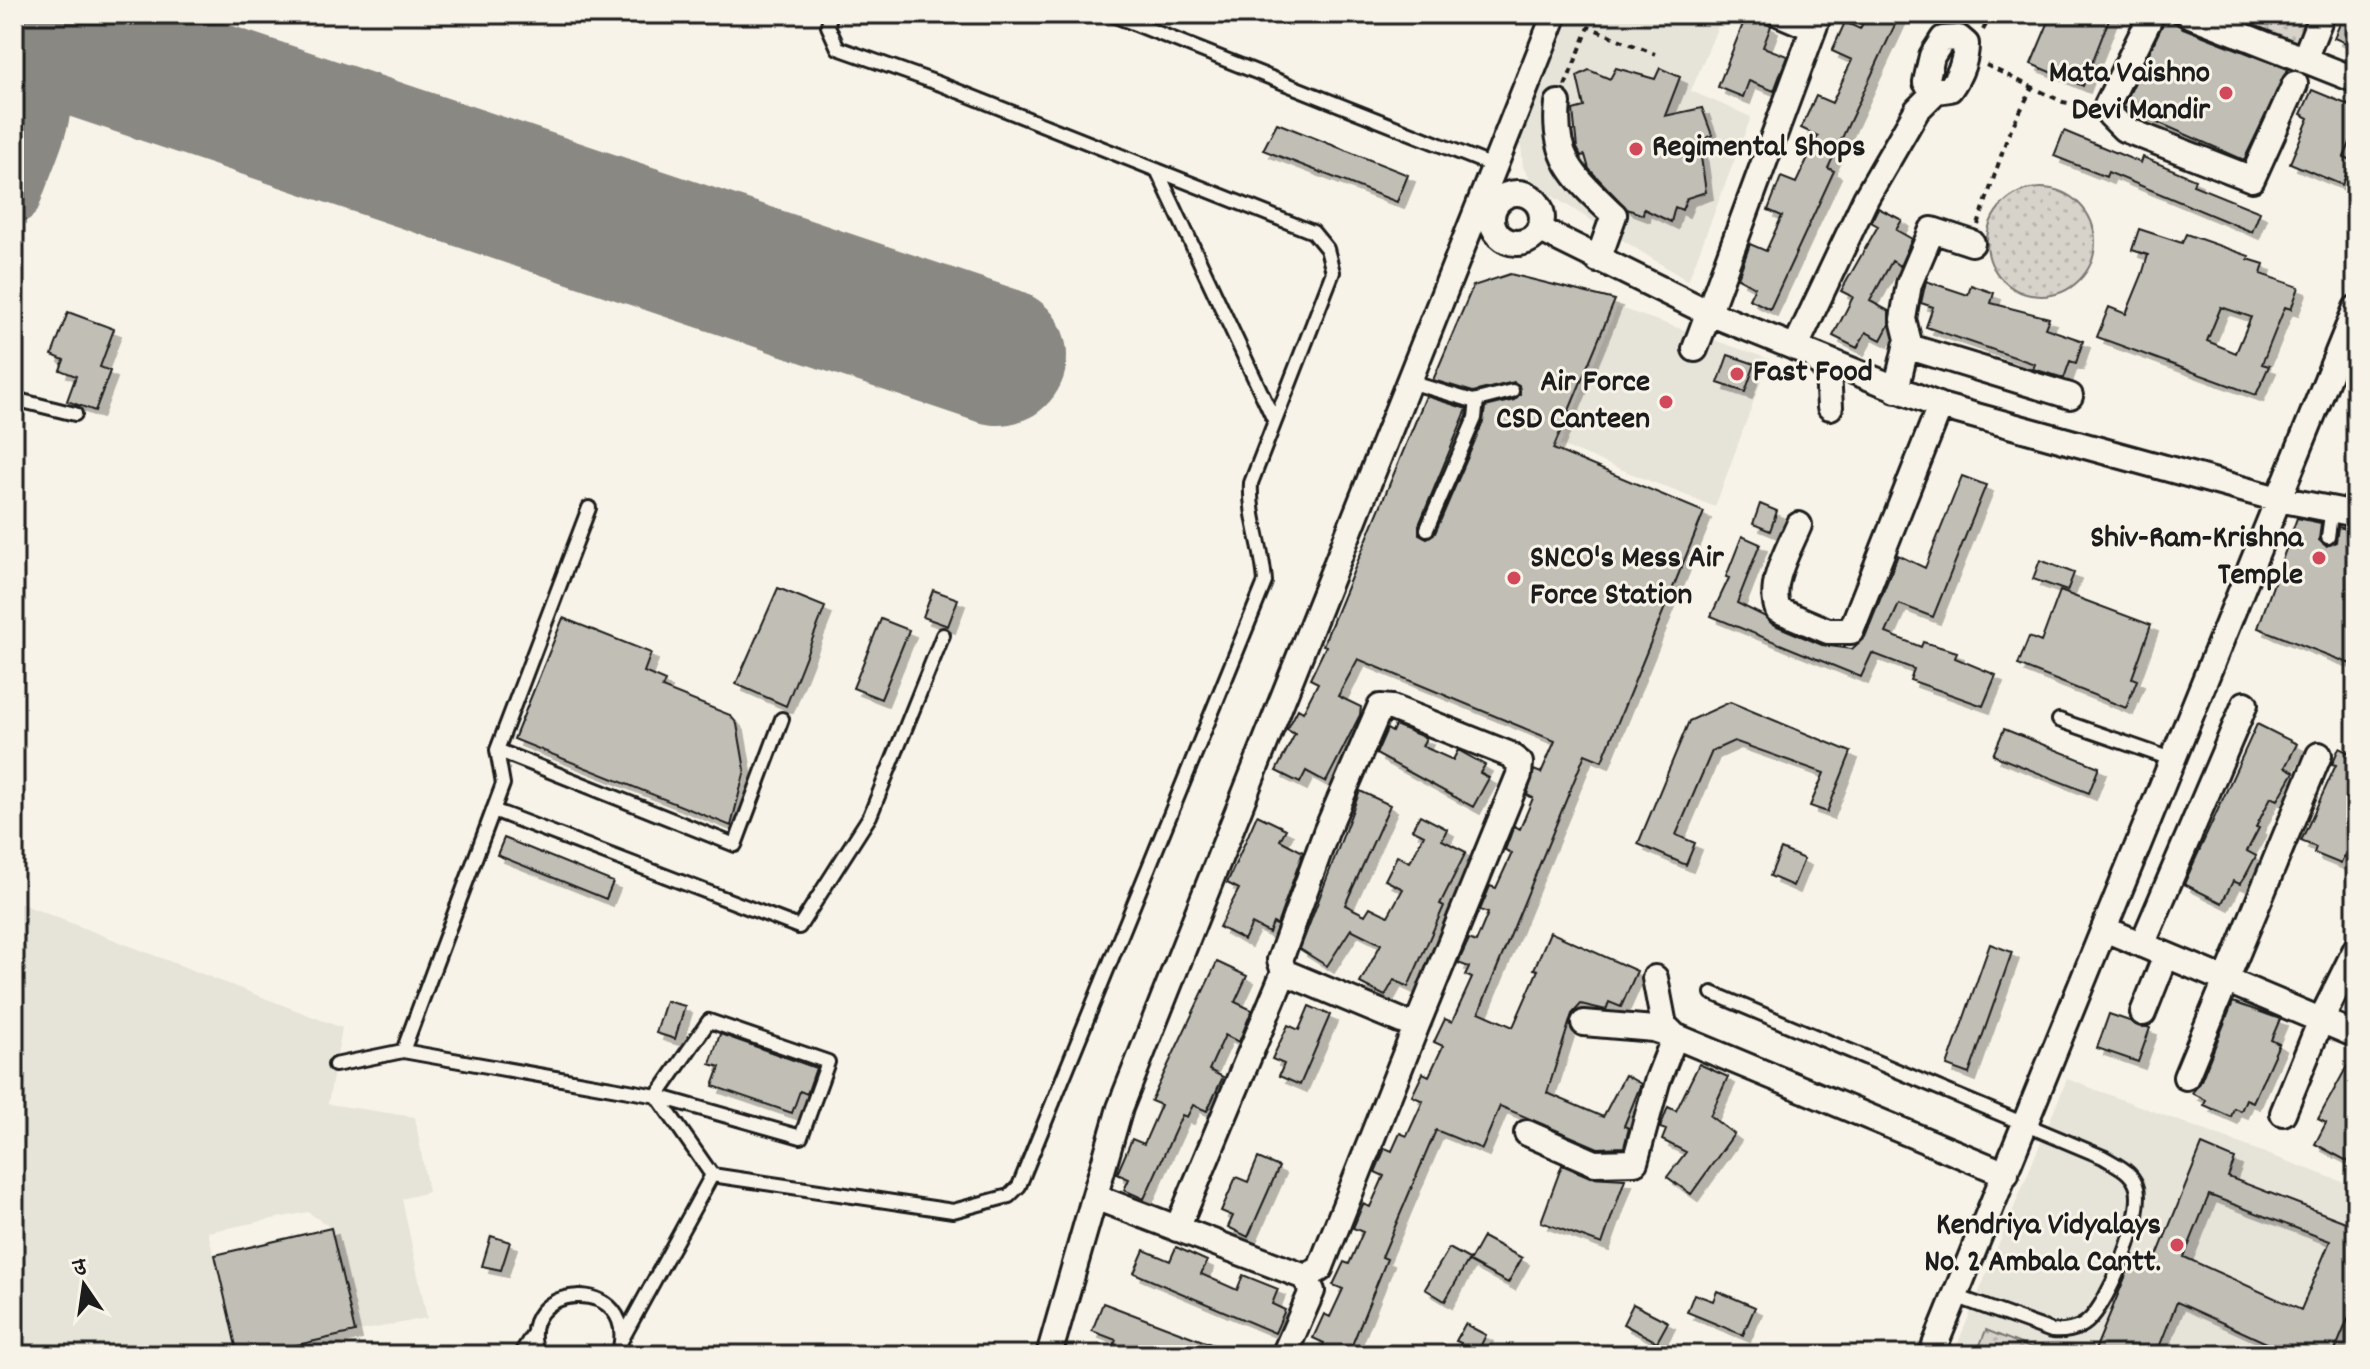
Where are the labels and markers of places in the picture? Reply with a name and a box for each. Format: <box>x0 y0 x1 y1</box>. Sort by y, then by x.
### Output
place label: Mata Vaishno Devi Mandir <box>2049 52 2211 135</box>
marker: Mata Vaishno Devi Mandir <box>2217 84 2235 102</box>
place label: Regimental Shops <box>1652 126 1865 172</box>
marker: Regimental Shops <box>1627 140 1645 158</box>
place label: Fast Food <box>1753 351 1873 397</box>
place label: Air Force CSD Canteen <box>1496 361 1650 444</box>
marker: Fast Food <box>1728 365 1746 383</box>
marker: Air Force CSD Canteen <box>1657 393 1675 411</box>
place label: Shiv-Ram-Krishna Temple <box>2090 517 2304 600</box>
place label: SNCO's Mess Air Force Station <box>1530 537 1725 620</box>
marker: Shiv-Ram-Krishna Temple <box>2310 549 2328 567</box>
marker: SNCO's Mess Air Force Station <box>1505 569 1523 587</box>
place label: Kendriya Vidyalays No. 2 Ambala Cantt. <box>1924 1204 2161 1287</box>
marker: Kendriya Vidyalays No. 2 Ambala Cantt. <box>2168 1236 2186 1254</box>

